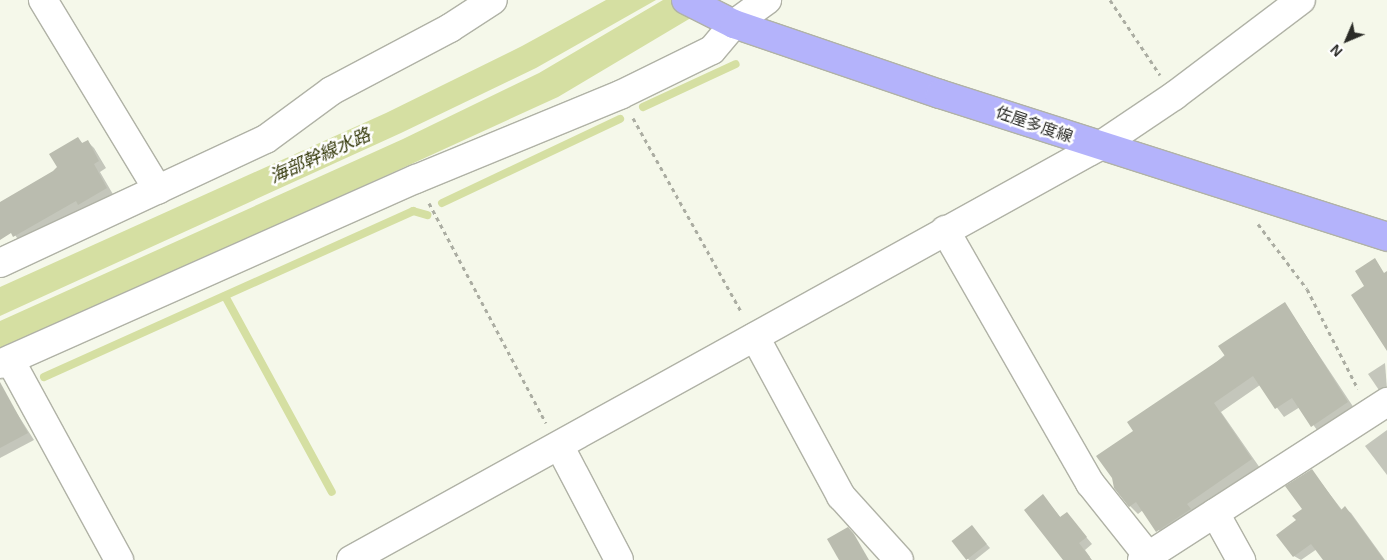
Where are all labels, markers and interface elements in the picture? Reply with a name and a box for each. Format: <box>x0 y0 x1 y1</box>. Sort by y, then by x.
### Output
north arrow <box>1322 15 1372 65</box>
text: N <box>1327 41 1346 60</box>
street label: 佐屋多度線 <box>993 103 1075 147</box>
water label: 海部幹線水路 <box>266 124 374 188</box>

